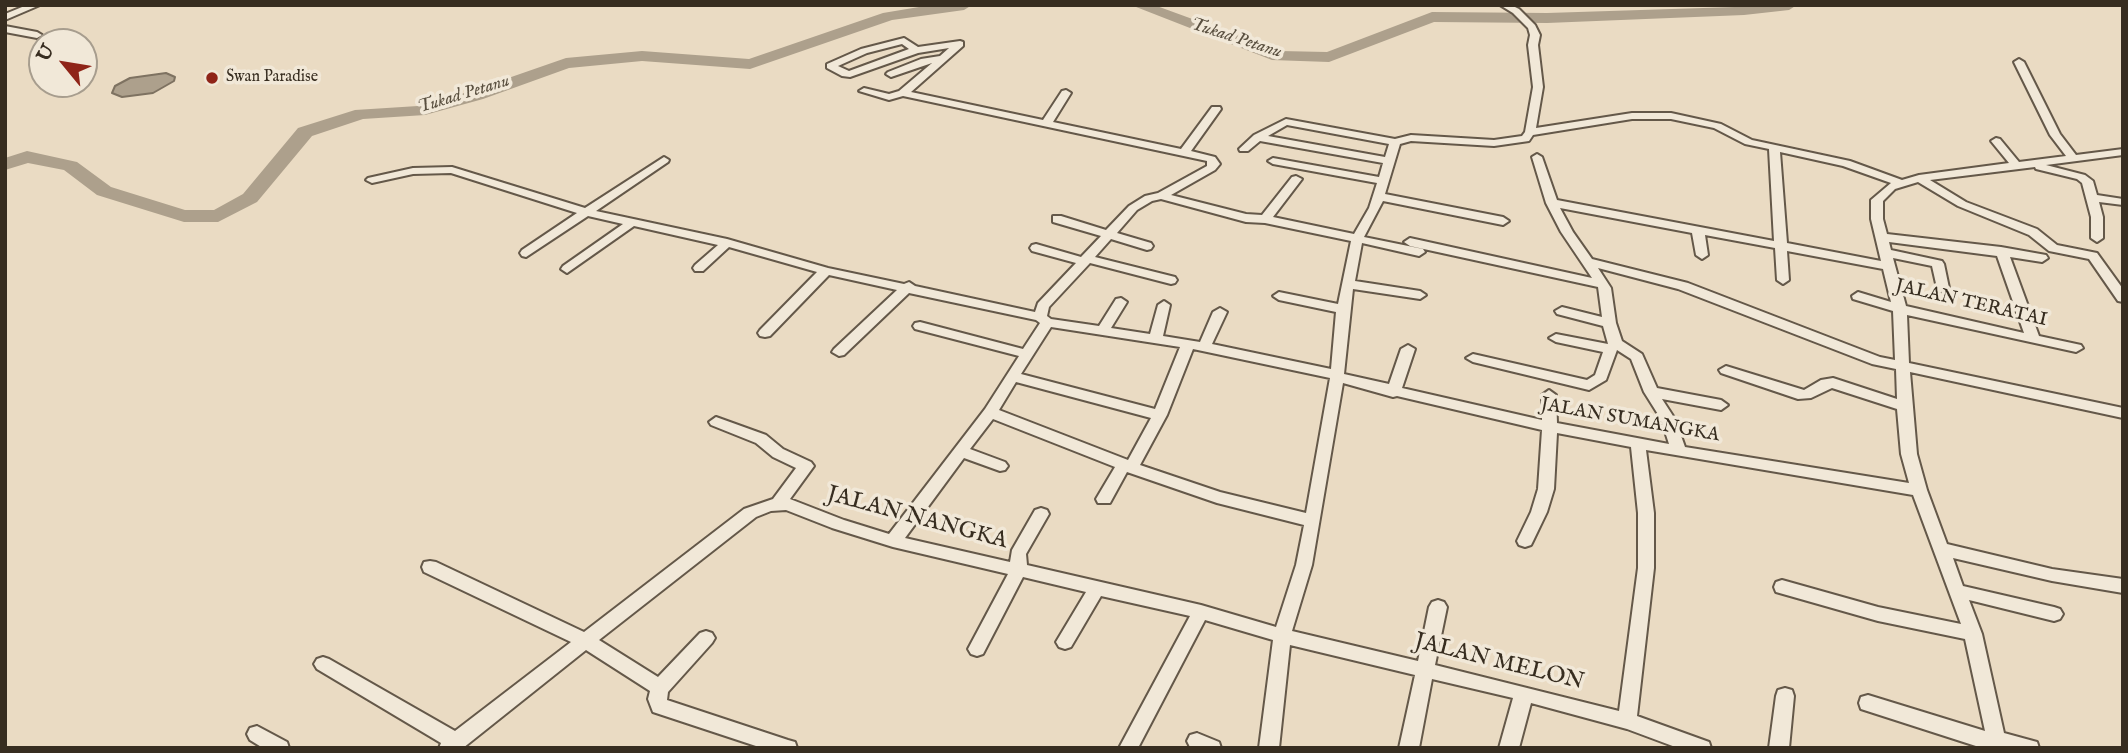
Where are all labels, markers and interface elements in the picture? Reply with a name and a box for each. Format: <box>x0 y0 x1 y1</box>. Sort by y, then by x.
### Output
water label: Tukad Petanu <box>1188 14 1284 64</box>
north arrow <box>28 28 98 98</box>
text: U <box>32 41 61 66</box>
place label: Swan Paradise <box>226 68 318 88</box>
marker: Swan Paradise <box>204 70 220 86</box>
water label: Tukad Petanu <box>416 71 512 119</box>
street label: JALAN TERATAI <box>1893 275 2049 333</box>
street label: JALAN SUMANGKA <box>1539 394 1721 448</box>
street label: JALAN NANGKA <box>824 482 1010 556</box>
street label: JALAN MELON <box>1411 629 1587 697</box>

